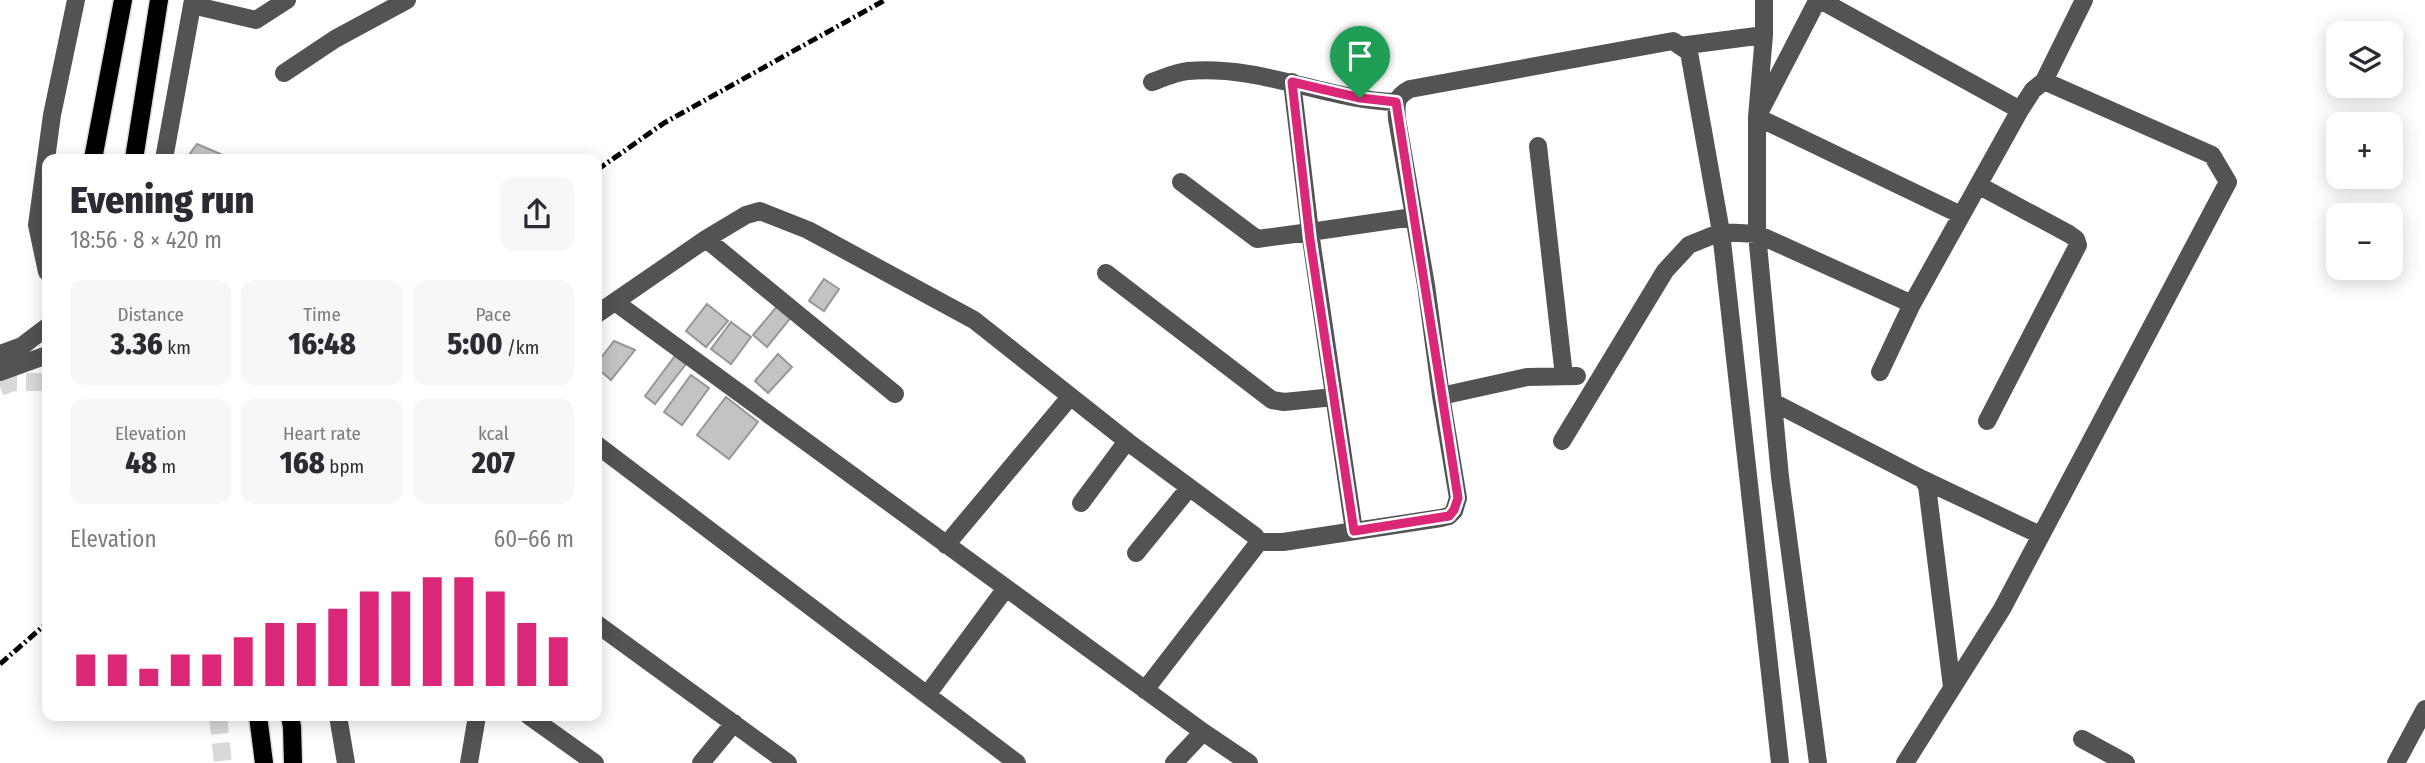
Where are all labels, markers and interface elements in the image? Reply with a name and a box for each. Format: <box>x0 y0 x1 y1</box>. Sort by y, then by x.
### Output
map controls <box>2326 21 2403 280</box>
button: layers <box>2326 21 2403 98</box>
pin <box>1330 26 1390 98</box>
icon: arrive <box>1341 37 1379 75</box>
button: + <box>2326 112 2403 189</box>
text: Evening run <box>70 177 254 223</box>
button: share <box>500 177 574 251</box>
button: − <box>2326 203 2403 280</box>
text: 18:56 · 8 × 420 m <box>70 226 222 254</box>
text: Distance <box>117 303 184 326</box>
text: Time <box>303 303 341 326</box>
text: Pace <box>476 303 511 326</box>
text: 3.36 <box>111 326 163 362</box>
text: 16:48 <box>288 326 356 362</box>
text: 5:00 <box>447 326 503 362</box>
text: km <box>163 336 191 359</box>
text: /km <box>503 336 539 359</box>
text: Elevation <box>115 422 186 445</box>
text: Heart rate <box>283 422 361 445</box>
text: kcal <box>478 422 509 445</box>
text: 48 <box>125 445 157 481</box>
text: 168 <box>280 445 325 481</box>
text: 207 <box>472 445 515 481</box>
text: m <box>157 455 176 478</box>
text: bpm <box>325 455 364 478</box>
text: Elevation <box>70 525 157 553</box>
text: 60–66 m <box>494 525 574 553</box>

